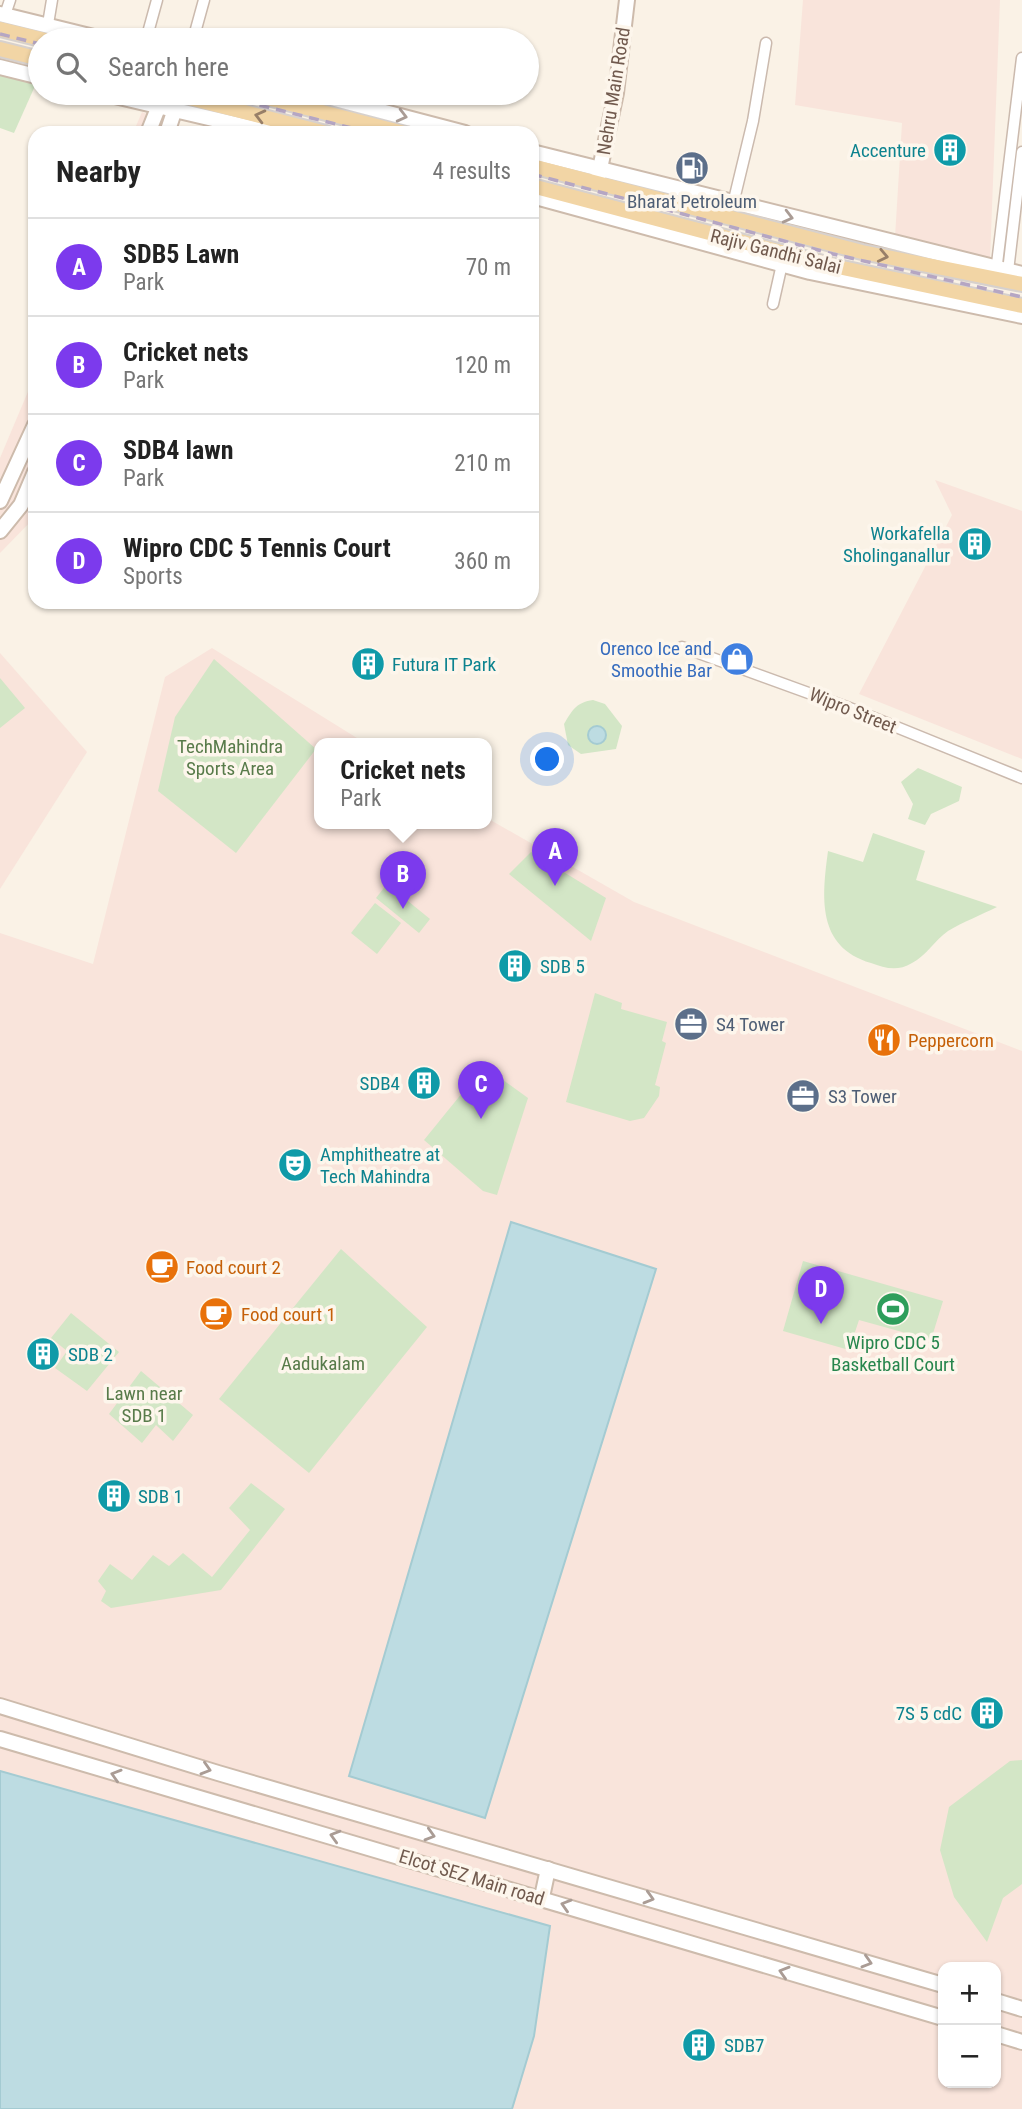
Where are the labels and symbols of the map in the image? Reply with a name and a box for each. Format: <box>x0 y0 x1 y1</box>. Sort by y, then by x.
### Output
street label: Nehru Main Road <box>592 26 635 156</box>
one-way arrow <box>396 108 408 122</box>
one-way arrow <box>254 110 266 124</box>
building icon: Accenture <box>931 131 969 169</box>
place label: Accenture <box>850 139 926 162</box>
fuel station icon: Bharat Petroleum <box>673 149 711 187</box>
place label: Bharat Petroleum <box>627 190 757 213</box>
one-way arrow <box>782 209 794 224</box>
street label: Rajiv Gandhi Salai <box>708 224 844 279</box>
one-way arrow <box>877 248 889 263</box>
place label: Workafella Sholinganallur <box>843 522 950 567</box>
building icon: Workafella Sholinganallur <box>956 525 994 563</box>
place label: Orenco Ice and Smoothie Bar <box>600 637 712 682</box>
shop icon: Orenco Ice and Smoothie Bar <box>718 640 756 678</box>
building icon: Futura IT Park <box>349 645 387 683</box>
place label: Futura IT Park <box>392 653 496 676</box>
street label: Wipro Street <box>806 683 900 738</box>
park label: TechMahindra Sports Area <box>177 735 283 780</box>
your location <box>530 742 564 776</box>
pin: A <box>532 828 578 886</box>
pin: B <box>380 851 426 909</box>
building icon: SDB 5 <box>496 947 534 985</box>
place label: SDB 5 <box>540 955 585 978</box>
office icon: S4 Tower <box>672 1005 710 1043</box>
place label: S4 Tower <box>716 1013 785 1036</box>
restaurant icon: Peppercorn <box>865 1021 903 1059</box>
place label: Peppercorn <box>908 1029 994 1052</box>
pin: C <box>458 1061 504 1119</box>
building icon: SDB4 <box>405 1064 443 1102</box>
place label: SDB4 <box>360 1072 400 1095</box>
office icon: S3 Tower <box>784 1077 822 1115</box>
place label: S3 Tower <box>828 1085 897 1108</box>
place label: Amphitheatre at Tech Mahindra <box>320 1143 440 1188</box>
theatre icon: Amphitheatre at Tech Mahindra <box>276 1146 314 1184</box>
cafe icon: Food court 2 <box>143 1248 181 1286</box>
place label: Food court 2 <box>186 1256 281 1279</box>
pin: D <box>798 1266 844 1324</box>
sports icon: Wipro CDC 5 Basketball Court <box>874 1290 912 1328</box>
cafe icon: Food court 1 <box>197 1295 235 1333</box>
place label: Food court 1 <box>241 1303 336 1326</box>
place label: Wipro CDC 5 Basketball Court <box>831 1331 955 1376</box>
building icon: SDB 2 <box>24 1335 62 1373</box>
place label: SDB 2 <box>68 1343 113 1366</box>
park label: Aadukalam <box>281 1352 365 1375</box>
park label: Lawn near SDB 1 <box>105 1382 183 1427</box>
building icon: SDB 1 <box>95 1477 133 1515</box>
place label: SDB 1 <box>138 1485 183 1508</box>
building icon: 7S 5 cdC <box>968 1694 1006 1732</box>
place label: 7S 5 cdC <box>896 1702 962 1725</box>
one-way arrow <box>199 1761 211 1776</box>
one-way arrow <box>111 1768 123 1783</box>
one-way arrow <box>424 1827 436 1841</box>
one-way arrow <box>330 1830 342 1845</box>
street label: Elcot SEZ Main road <box>396 1844 547 1911</box>
one-way arrow <box>643 1890 655 1905</box>
one-way arrow <box>560 1899 573 1913</box>
one-way arrow <box>861 1954 873 1969</box>
one-way arrow <box>778 1965 790 1980</box>
building icon: SDB7 <box>680 2026 718 2064</box>
place label: SDB7 <box>724 2034 764 2057</box>

